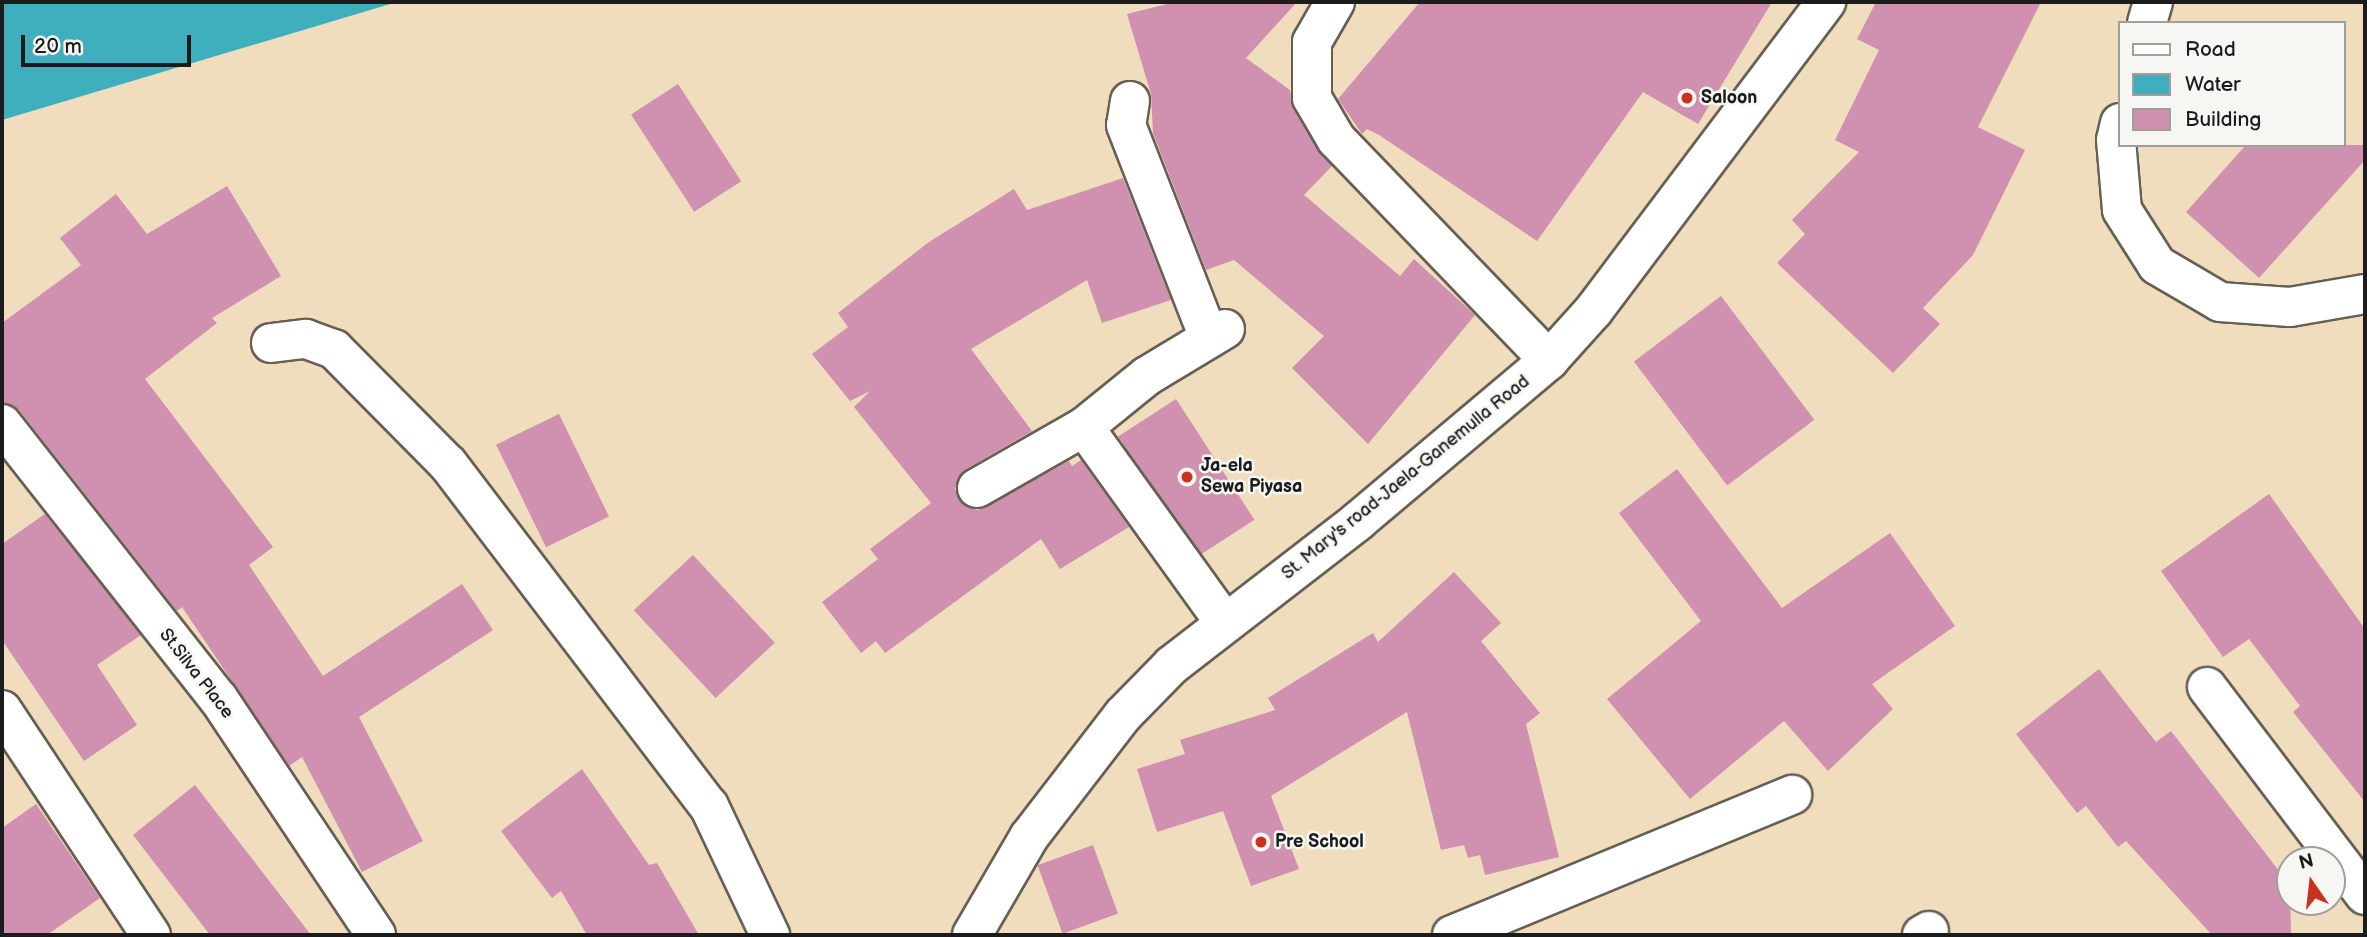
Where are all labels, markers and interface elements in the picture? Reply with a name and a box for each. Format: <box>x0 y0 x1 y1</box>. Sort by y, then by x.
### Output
scale bar <box>24 21 194 65</box>
legend <box>2118 21 2346 147</box>
text: 20 m <box>34 34 82 59</box>
text: Road <box>2185 37 2236 62</box>
text: Water <box>2185 72 2241 97</box>
place label: Saloon <box>1701 87 1757 109</box>
marker: Saloon <box>1679 90 1695 106</box>
text: Building <box>2185 107 2261 132</box>
street label: St. Mary's road-Jaela-Ganemulla Road <box>1278 371 1534 585</box>
place label: Ja-ela Sewa Piyasa <box>1201 456 1302 498</box>
marker: Ja-ela Sewa Piyasa <box>1179 469 1195 485</box>
street label: St.Silva Place <box>154 625 238 723</box>
place label: Pre School <box>1275 831 1364 853</box>
marker: Pre School <box>1253 834 1269 850</box>
north arrow <box>2276 846 2346 916</box>
text: N <box>2297 849 2316 875</box>

